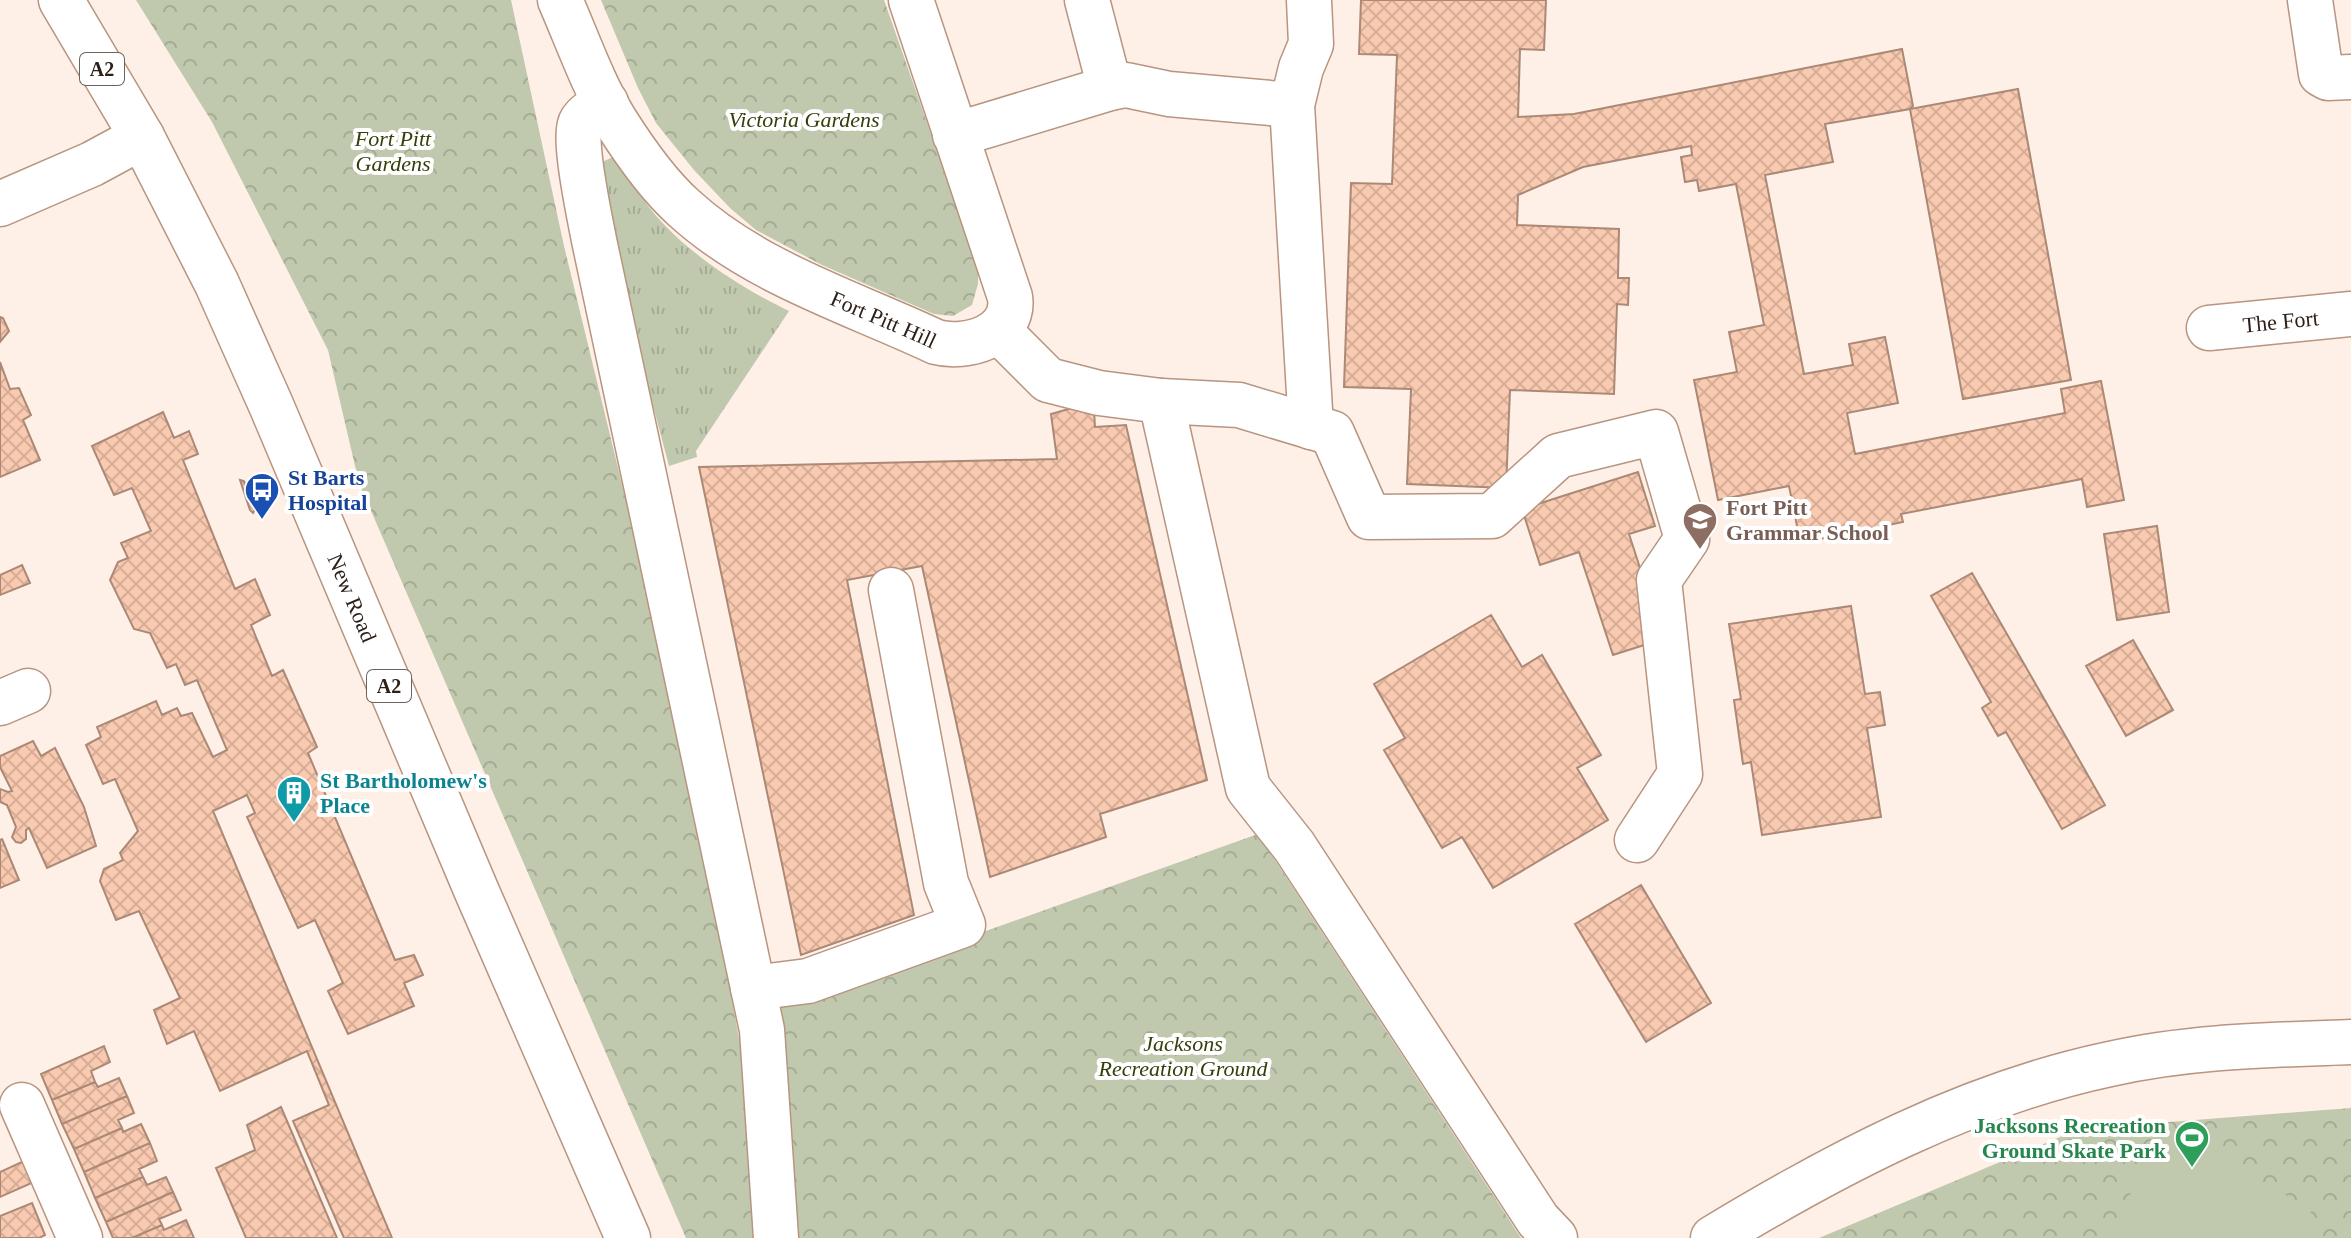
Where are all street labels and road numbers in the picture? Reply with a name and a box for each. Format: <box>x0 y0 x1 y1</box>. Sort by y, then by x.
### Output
road number: A2 <box>80 53 124 85</box>
street label: Fort Pitt Hill <box>827 285 941 353</box>
street label: The Fort <box>2241 305 2320 337</box>
street label: New Road <box>323 550 382 646</box>
road number: A2 <box>367 670 411 702</box>

